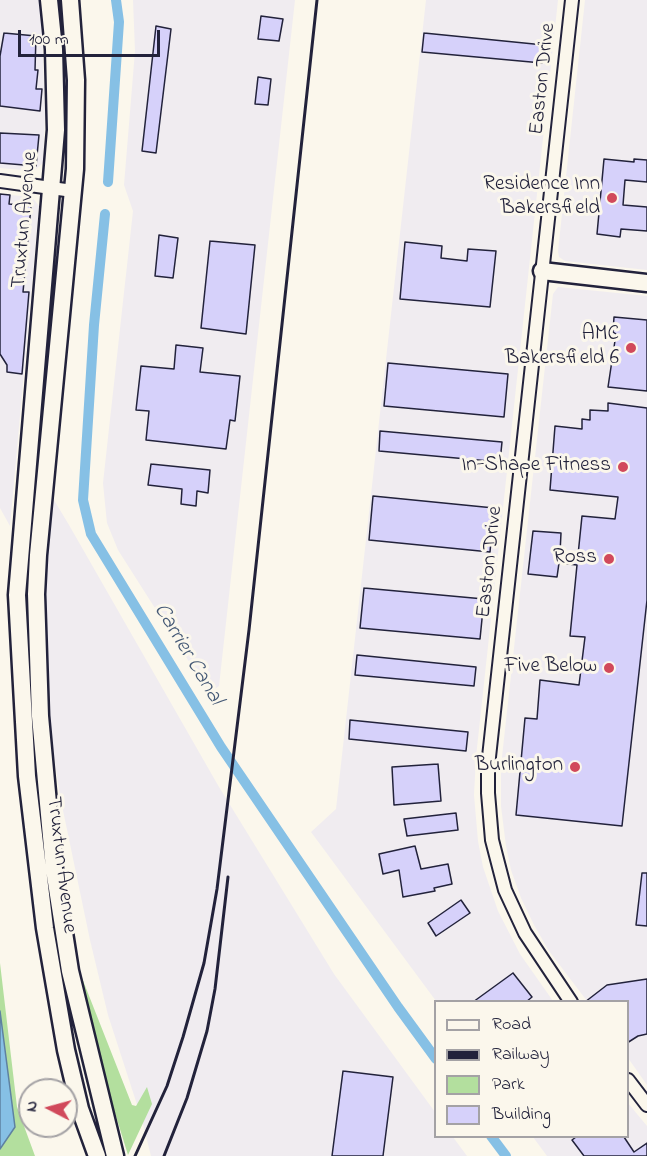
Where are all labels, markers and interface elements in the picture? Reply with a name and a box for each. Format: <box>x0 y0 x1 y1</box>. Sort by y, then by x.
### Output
scale bar <box>21 18 164 56</box>
street label: Easton Drive <box>526 22 562 136</box>
text: 100 m <box>29 27 69 53</box>
street label: Truxtun Avenue <box>7 151 45 289</box>
place label: Residence Inn Bakersfield <box>483 173 600 223</box>
marker: Residence Inn Bakersfield <box>605 191 619 205</box>
place label: AMC Bakersfield 6 <box>505 323 619 373</box>
marker: AMC Bakersfield 6 <box>624 341 638 355</box>
place label: In-Shape Fitness <box>461 454 611 480</box>
marker: In-Shape Fitness <box>616 460 630 474</box>
street label: Easton Drive <box>473 505 509 619</box>
place label: Ross <box>553 546 597 572</box>
marker: Ross <box>602 552 616 566</box>
water label: Carrier Canal <box>146 599 228 711</box>
place label: Five Below <box>504 655 597 681</box>
marker: Five Below <box>602 661 616 675</box>
place label: Burlington <box>475 754 563 780</box>
marker: Burlington <box>568 760 582 774</box>
street label: Truxtun Avenue <box>39 795 81 935</box>
legend <box>434 1000 629 1138</box>
text: Road <box>492 1012 531 1038</box>
text: Railway <box>492 1042 549 1068</box>
text: Park <box>492 1072 525 1098</box>
north arrow <box>18 1078 78 1138</box>
text: N <box>20 1100 45 1113</box>
text: Building <box>492 1102 551 1128</box>

